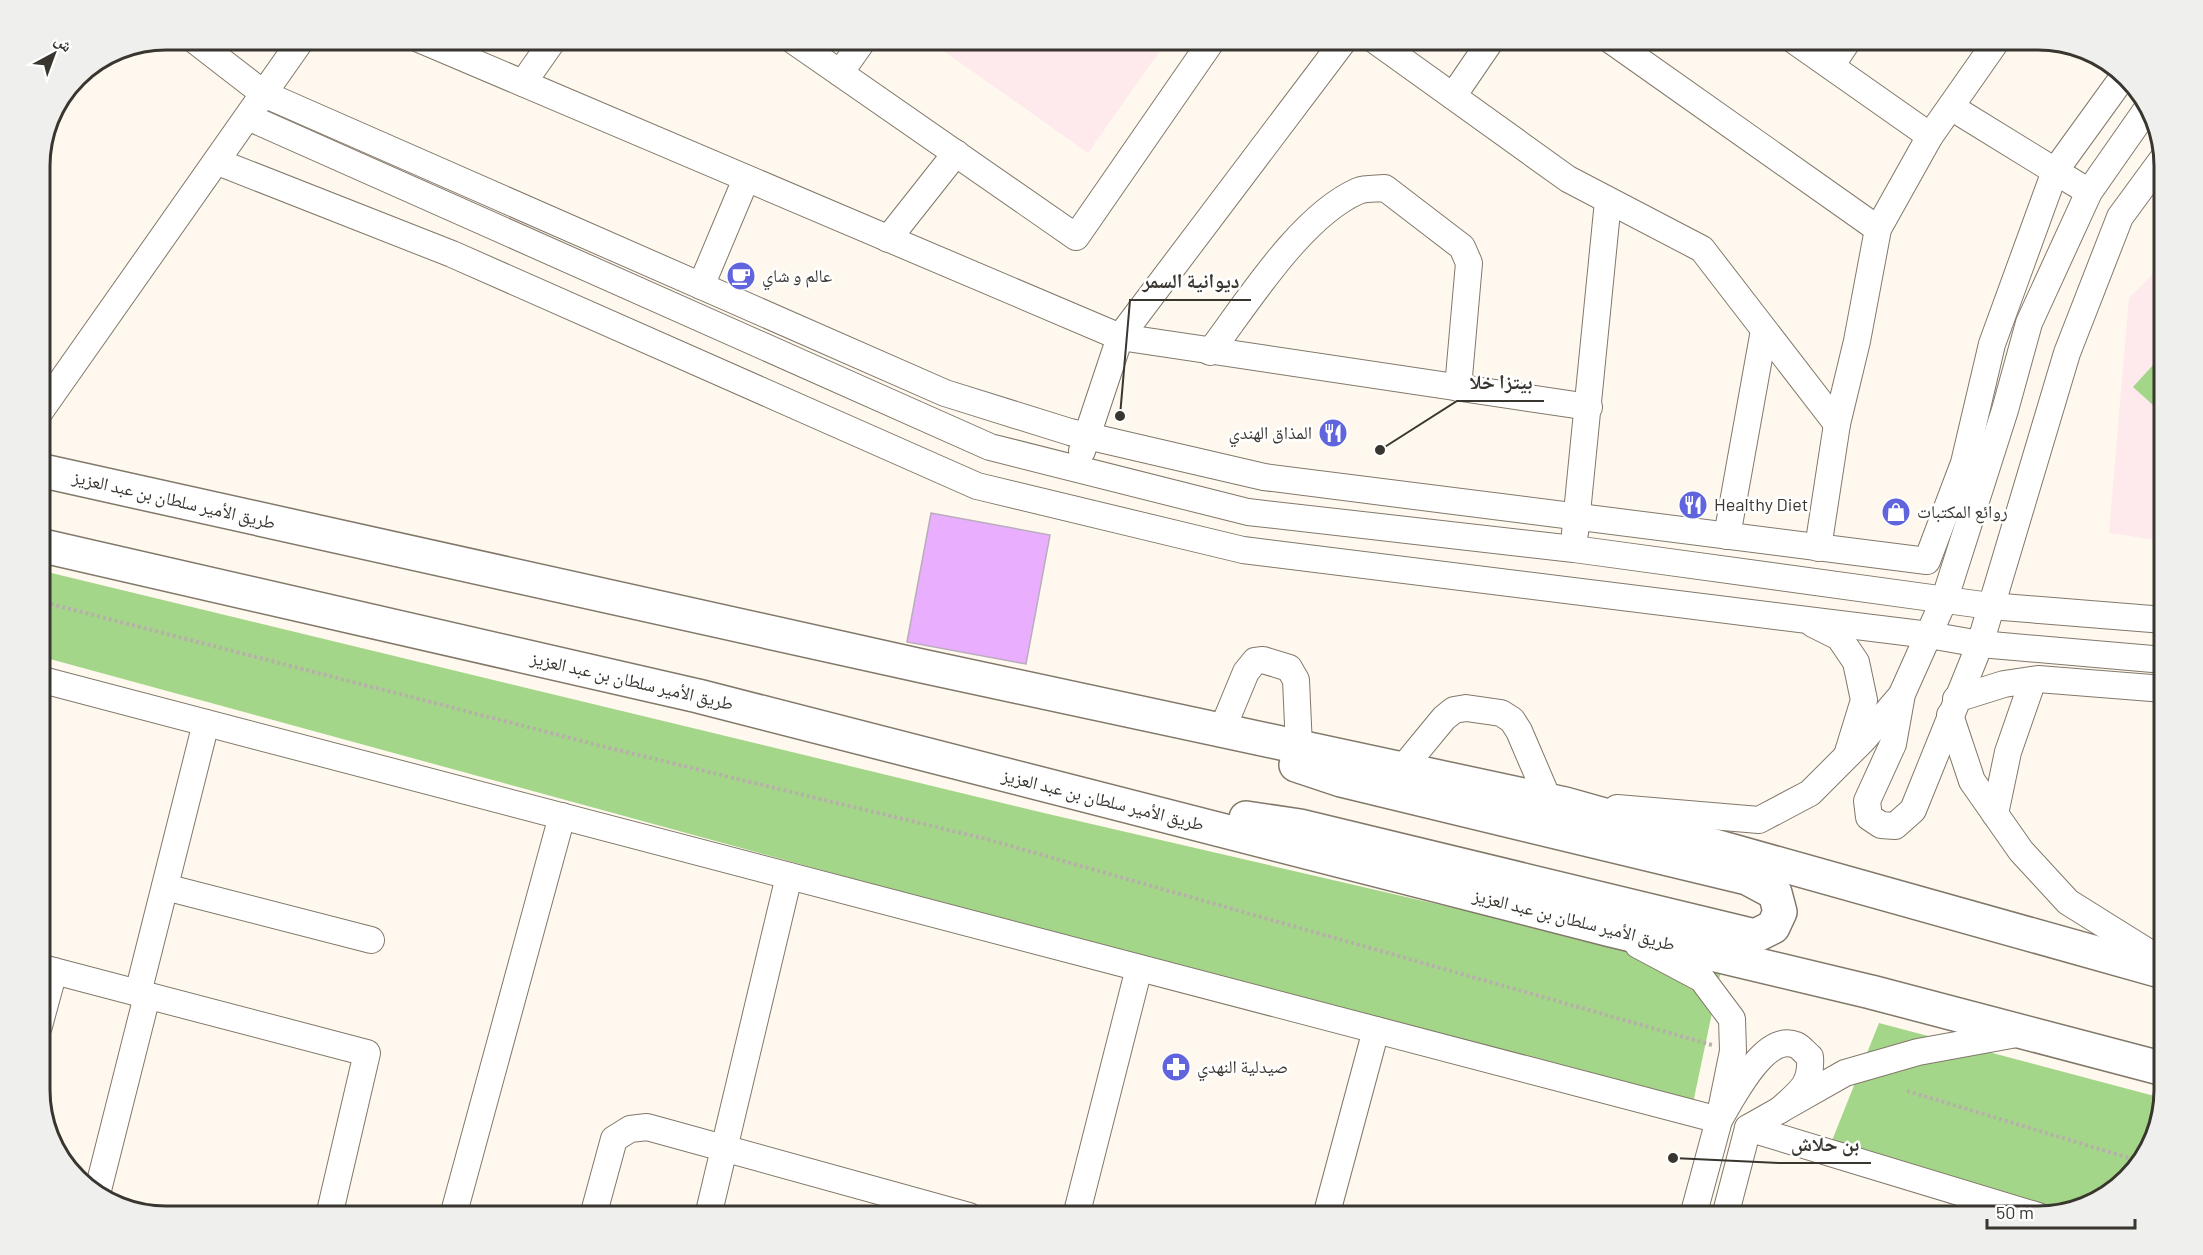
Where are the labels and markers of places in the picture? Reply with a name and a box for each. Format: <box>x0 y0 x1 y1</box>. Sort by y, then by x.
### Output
cafe icon: عالم و شاي <box>725 260 757 292</box>
callout: ديوانية السمر <box>1130 262 1251 300</box>
place label: عالم و شاي <box>762 264 832 291</box>
callout: بيتزا خلا <box>1457 363 1544 401</box>
restaurant icon: المذاق الهندي <box>1317 417 1349 449</box>
place label: المذاق الهندي <box>1229 421 1312 448</box>
restaurant icon: Healthy Diet <box>1677 489 1709 521</box>
place label: Healthy Diet <box>1714 493 1808 515</box>
shop icon: روائع المكتبات <box>1880 496 1912 528</box>
place label: روائع المكتبات <box>1917 500 2008 524</box>
pharmacy icon: صيدلية النهدي <box>1160 1051 1192 1083</box>
place label: صيدلية النهدي <box>1197 1055 1288 1082</box>
callout: بن حلاش <box>1779 1125 1871 1163</box>

